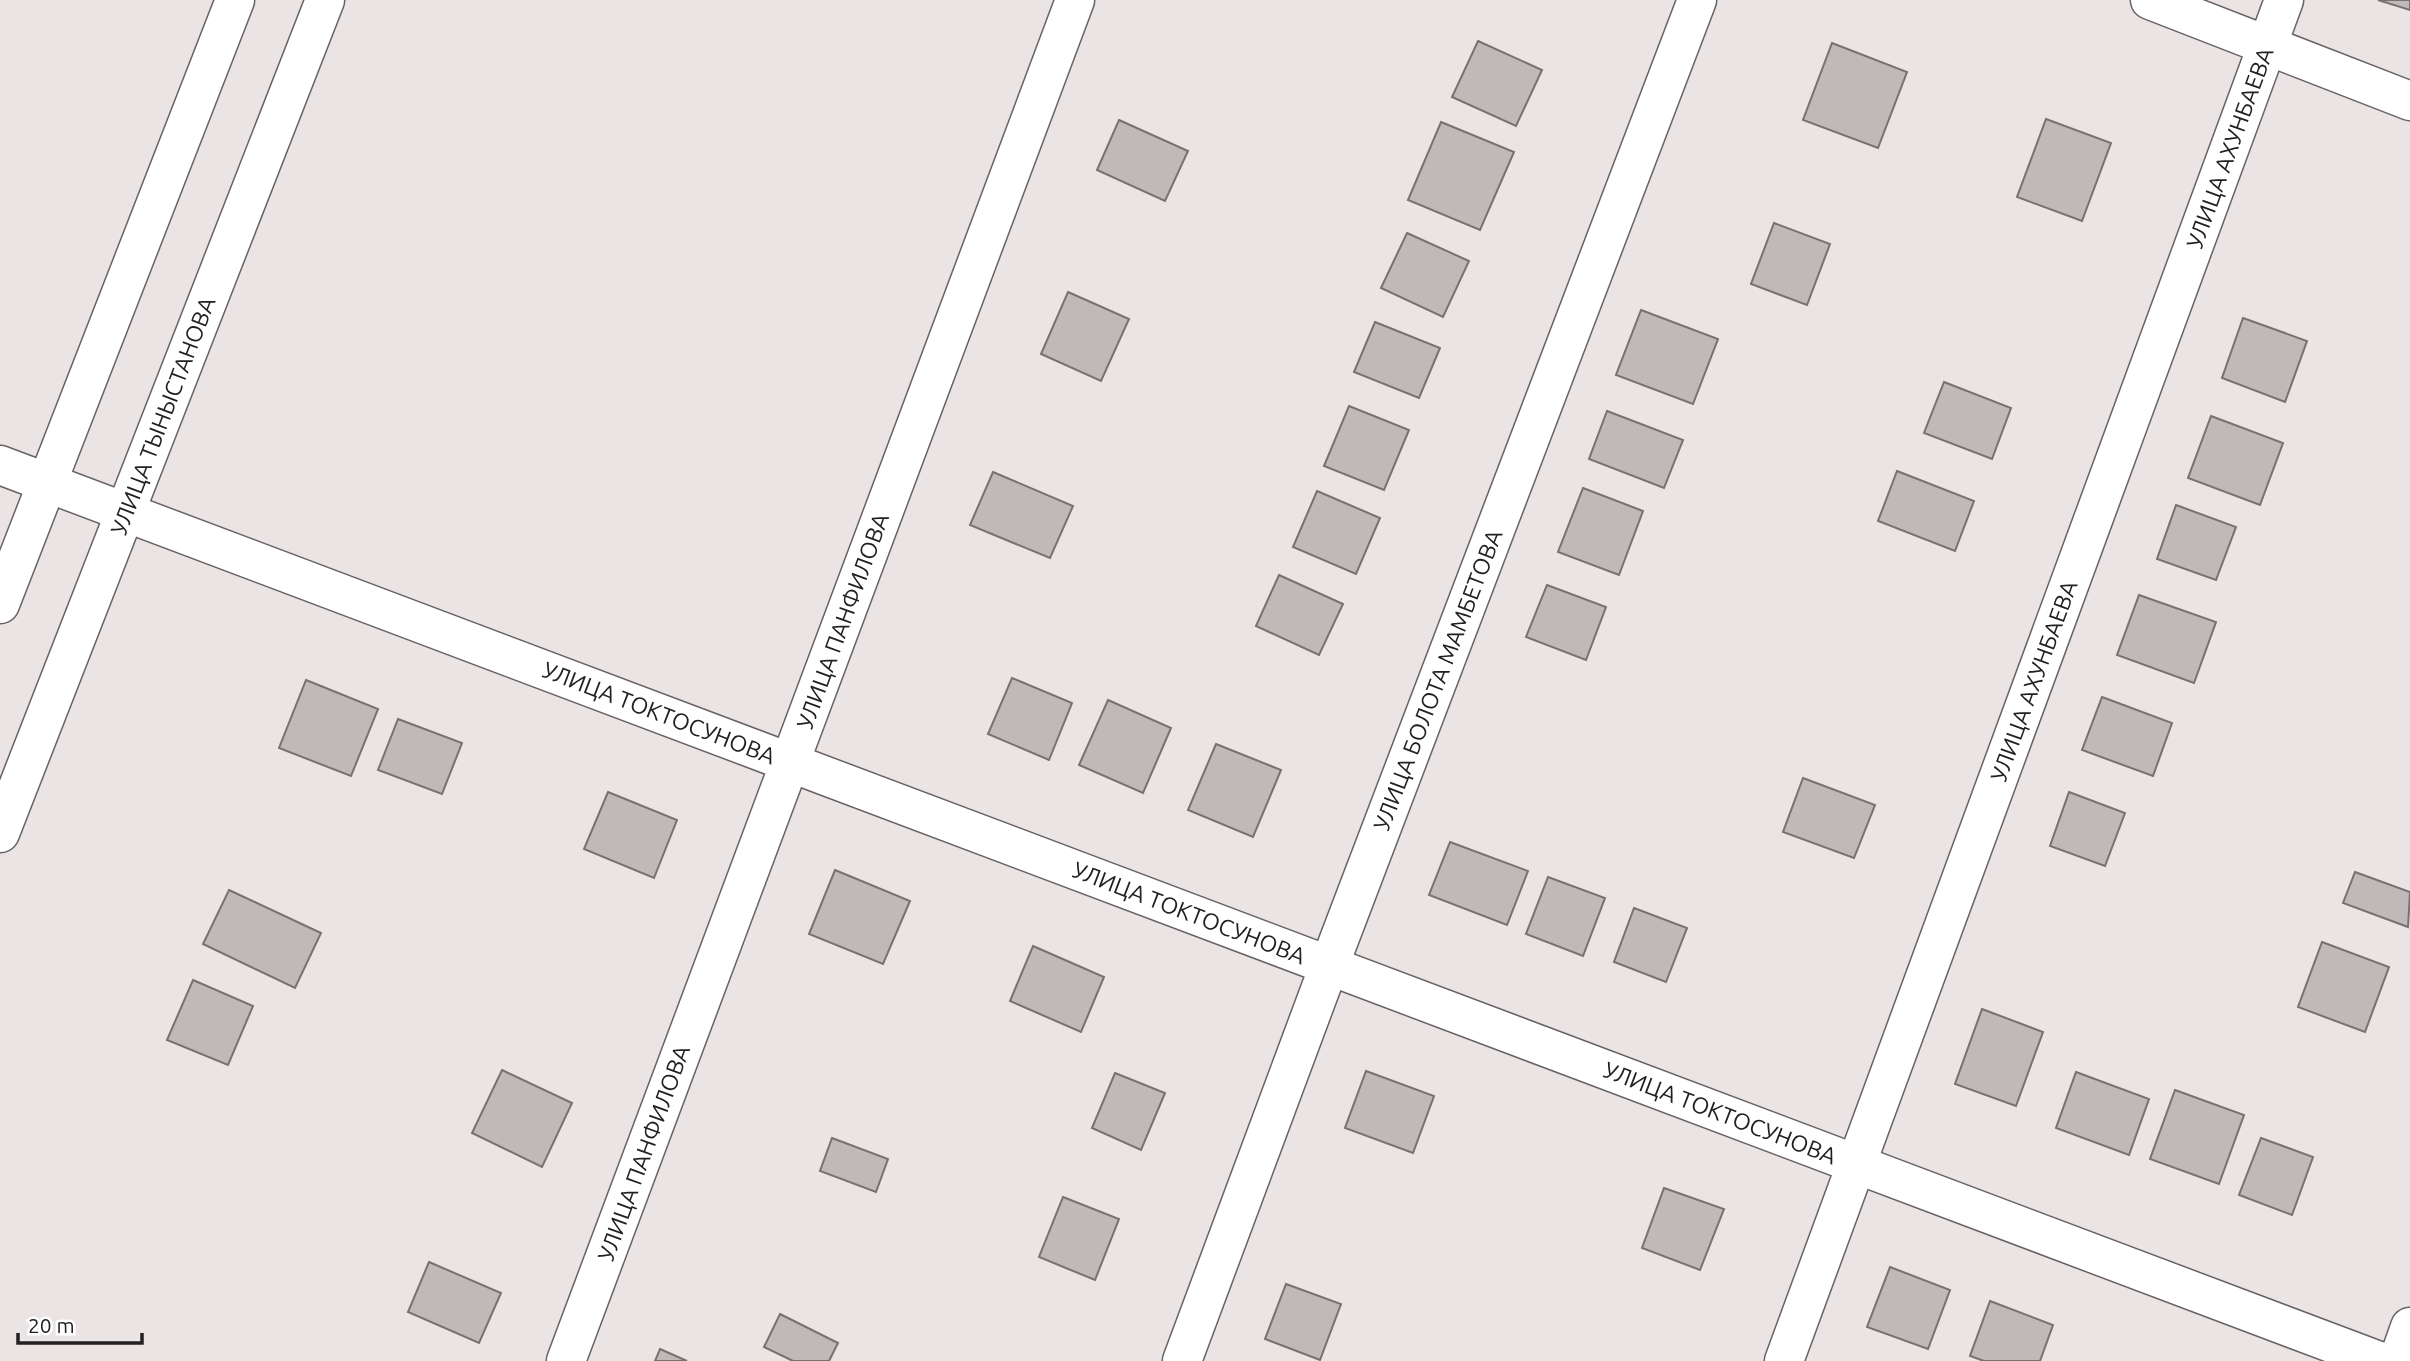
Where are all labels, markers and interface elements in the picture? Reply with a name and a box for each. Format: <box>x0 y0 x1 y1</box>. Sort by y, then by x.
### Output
street label: УЛИЦА АХУНБАЕВА <box>2182 44 2278 252</box>
street label: УЛИЦА ТЫНЫСТАНОВА <box>106 293 220 538</box>
street label: УЛИЦА ПАНФИЛОВА <box>792 510 893 732</box>
street label: УЛИЦА БОЛОТА МАМБЕТОВА <box>1369 526 1507 834</box>
street label: УЛИЦА АХУНБАЕВА <box>1986 577 2082 785</box>
street label: УЛИЦА ТОКТОСУНОВА <box>539 657 779 768</box>
street label: УЛИЦА ТОКТОСУНОВА <box>1069 857 1309 968</box>
street label: УЛИЦА ПАНФИЛОВА <box>593 1042 694 1264</box>
street label: УЛИЦА ТОКТОСУНОВА <box>1600 1057 1840 1168</box>
scale bar <box>18 1302 142 1346</box>
text: 20 m <box>28 1313 75 1337</box>

